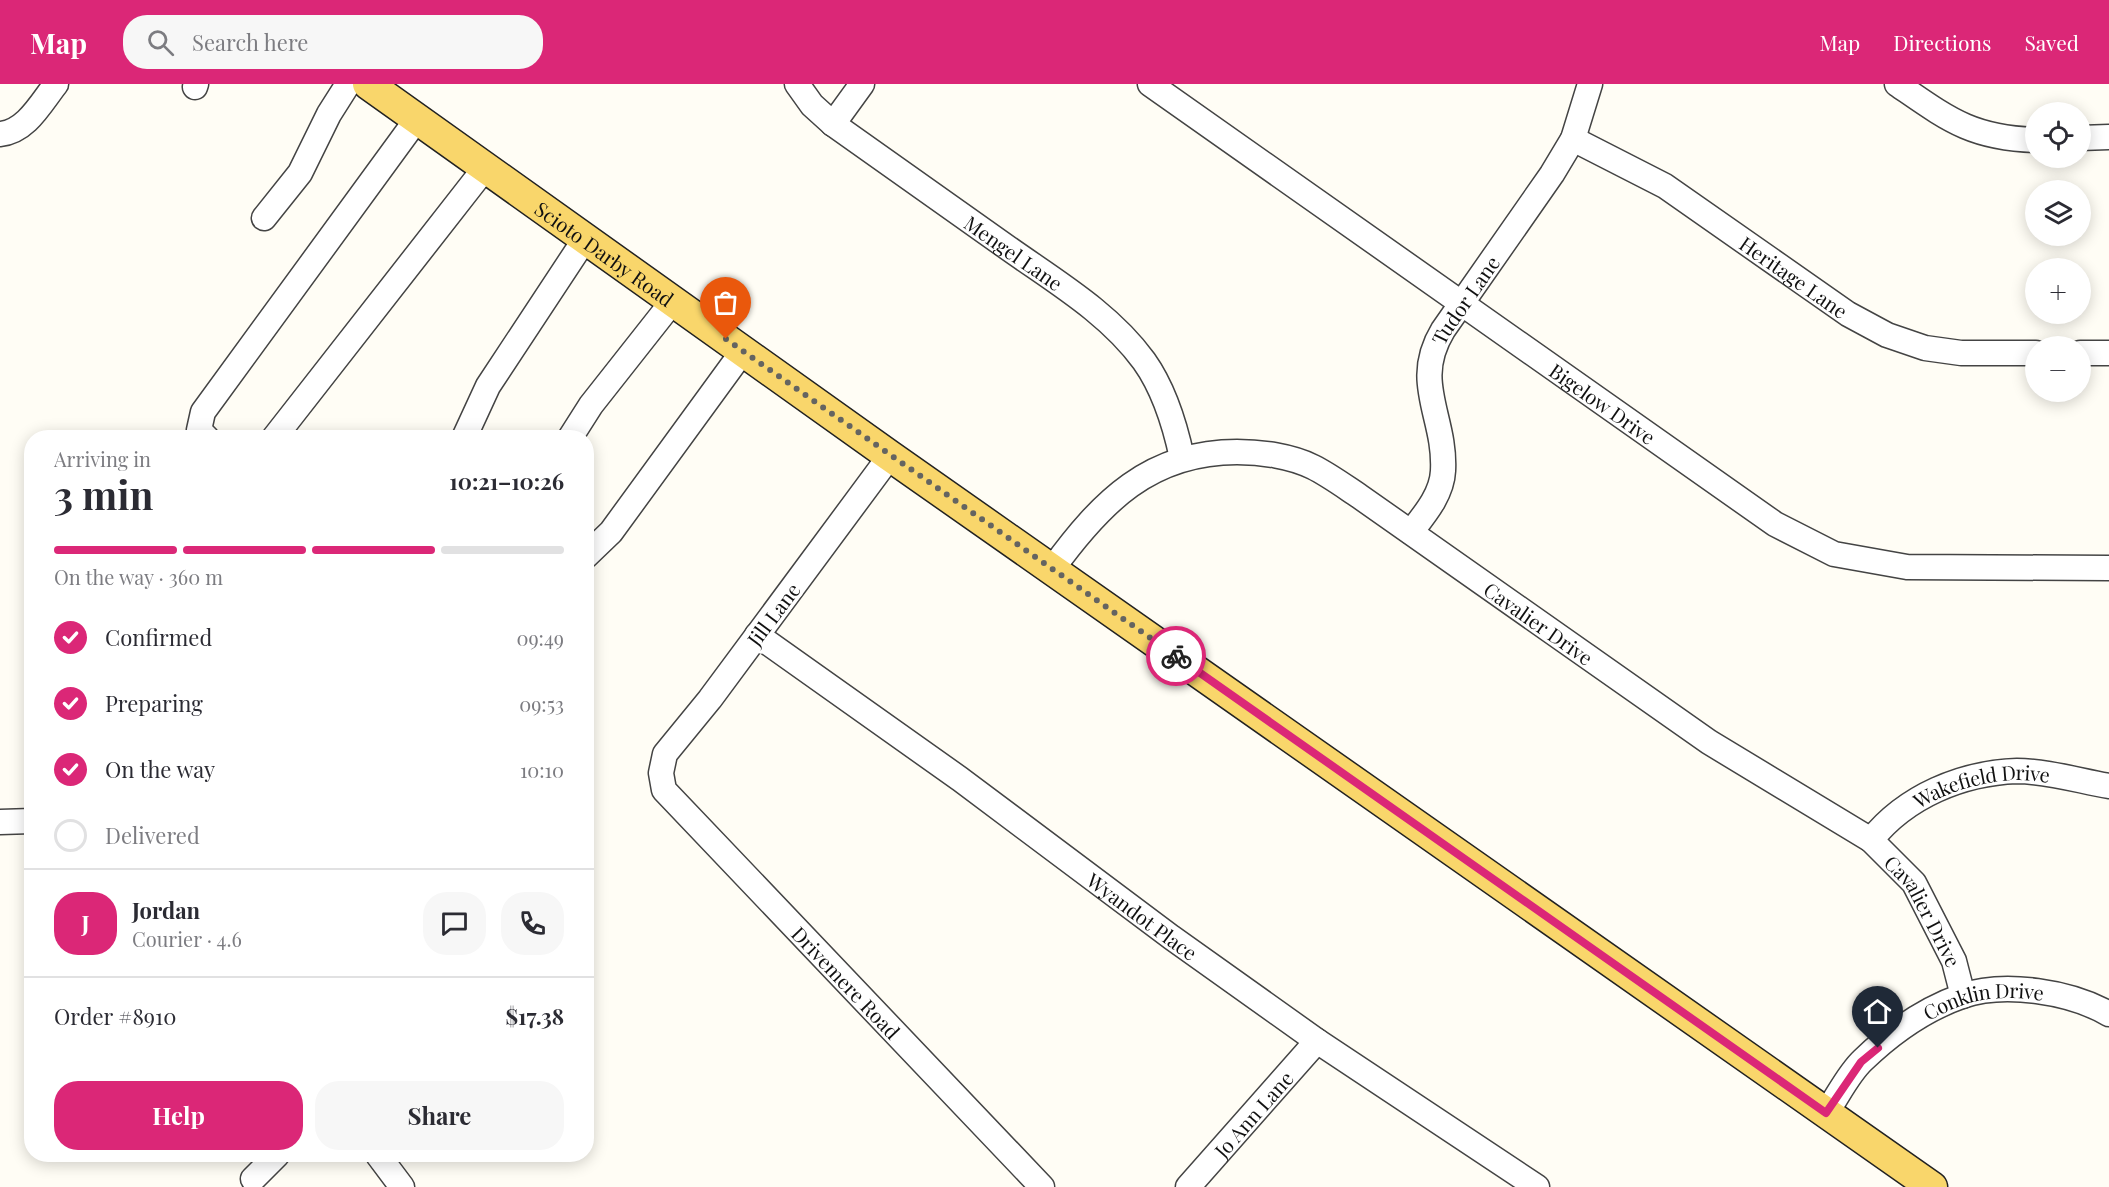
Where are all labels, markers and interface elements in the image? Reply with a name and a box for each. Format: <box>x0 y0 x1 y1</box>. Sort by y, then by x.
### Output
search box <box>123 15 543 69</box>
text: Map <box>30 24 87 61</box>
icon: search <box>144 26 177 59</box>
text: Search here <box>192 27 308 57</box>
text: Map <box>1819 28 1860 56</box>
text: Directions <box>1893 28 1991 56</box>
text: Saved <box>2024 28 2079 56</box>
map controls <box>2025 102 2091 402</box>
button: locate <box>2025 102 2091 168</box>
button: layers <box>2025 180 2091 246</box>
street label: Scioto Darby Road <box>530 194 680 312</box>
street label: Mengel Lane <box>960 208 1069 296</box>
street label: Heritage Lane <box>1735 229 1854 324</box>
street label: Tudor Lane <box>1424 250 1505 349</box>
button: + <box>2025 258 2091 324</box>
pin <box>700 277 751 339</box>
icon: bag <box>709 286 742 319</box>
button: − <box>2025 336 2091 402</box>
street label: Bigelow Drive <box>1545 356 1661 450</box>
text: Arriving in <box>54 445 151 472</box>
text: 10:21–10:26 <box>449 466 564 496</box>
text: 3 min <box>54 468 153 520</box>
text: On the way · 360 m <box>54 563 223 590</box>
street label: Cavalier Drive <box>1479 575 1599 670</box>
street label: Jill Lane <box>740 577 806 652</box>
icon: check <box>54 621 87 654</box>
text: Confirmed <box>105 622 212 652</box>
text: 09:49 <box>516 624 564 651</box>
courier <box>1146 626 1206 686</box>
icon: bike <box>1160 640 1193 673</box>
icon: check <box>54 687 87 720</box>
text: Preparing <box>105 688 203 718</box>
text: 09:53 <box>519 690 564 717</box>
icon: check <box>54 753 87 786</box>
text: On the way <box>105 754 215 784</box>
text: 10:10 <box>520 756 564 783</box>
street label: Wakefield Drive <box>1907 757 2052 814</box>
text: Delivered <box>105 820 200 850</box>
street label: Cavalier Drive <box>1879 848 1968 971</box>
street label: Wyandot Place <box>1081 865 1203 965</box>
button: chat <box>423 892 486 955</box>
button: phone <box>501 892 564 955</box>
text: Jordan <box>132 895 200 925</box>
text: J <box>81 908 90 938</box>
street label: Drivemere Road <box>787 920 907 1044</box>
text: Courier · 4.6 <box>132 925 242 952</box>
street label: Conklin Drive <box>1918 975 2046 1025</box>
pin <box>1852 986 1903 1048</box>
icon: home <box>1861 995 1894 1028</box>
text: Order #8910 <box>54 1001 176 1031</box>
text: $17.38 <box>505 1001 564 1031</box>
street label: Jo Ann Lane <box>1207 1065 1298 1163</box>
button: Help <box>54 1081 303 1150</box>
button: Share <box>315 1081 564 1150</box>

